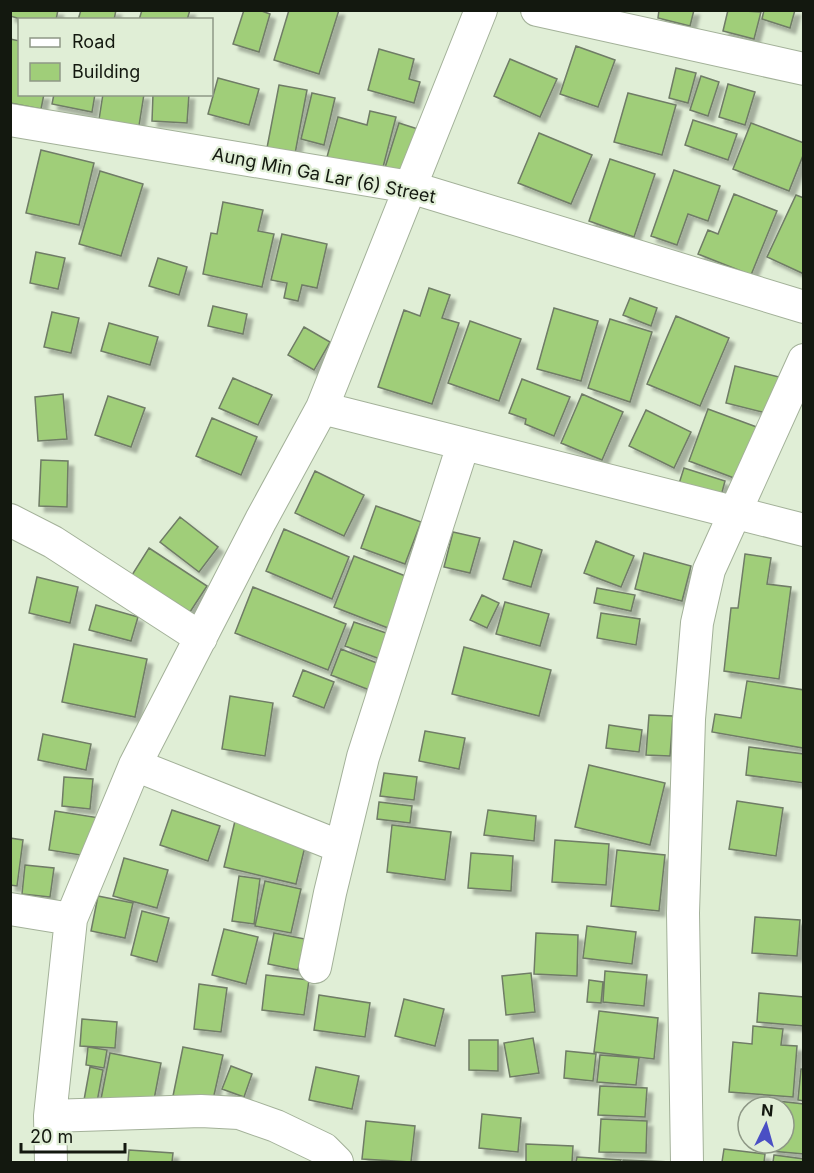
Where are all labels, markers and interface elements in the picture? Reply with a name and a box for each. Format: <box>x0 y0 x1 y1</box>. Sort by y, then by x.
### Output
legend <box>18 18 213 96</box>
text: Road <box>72 31 115 52</box>
text: Building <box>72 61 140 82</box>
street label: Aung Min Ga Lar (6) Street <box>211 143 438 207</box>
north arrow <box>736 1095 796 1155</box>
text: N <box>760 1100 774 1121</box>
scale bar <box>21 1116 124 1154</box>
text: 20 m <box>30 1126 73 1147</box>

